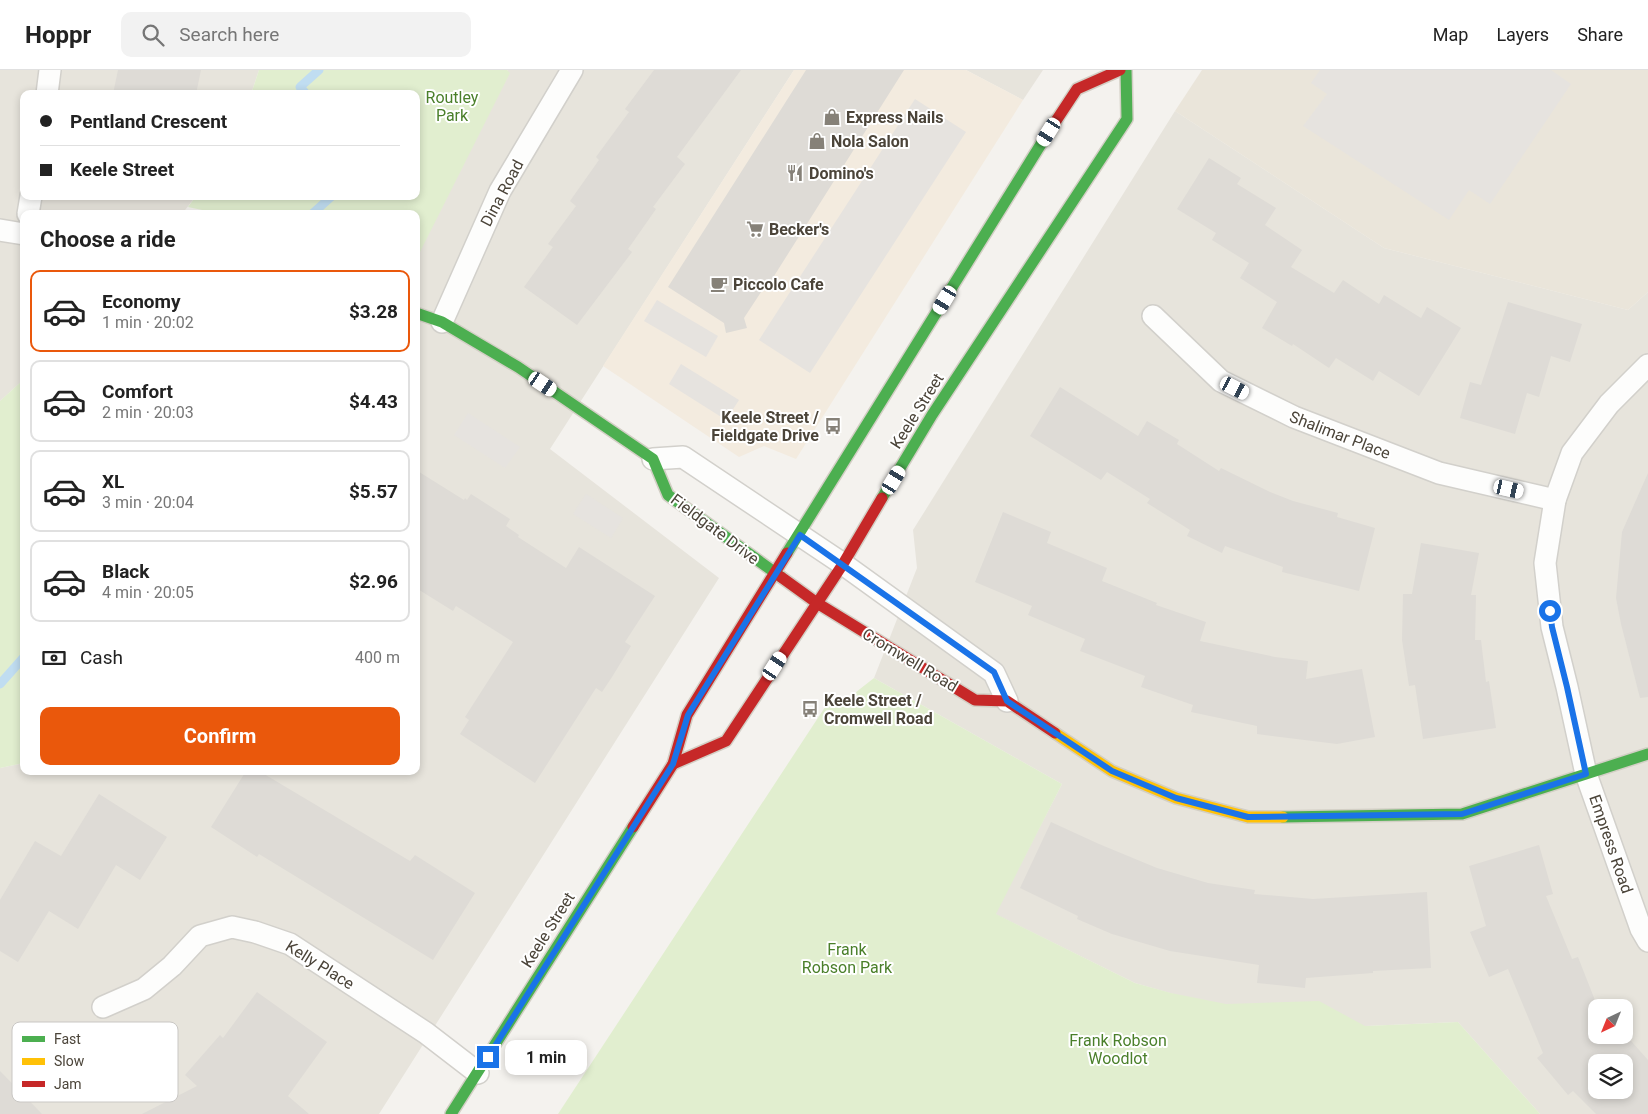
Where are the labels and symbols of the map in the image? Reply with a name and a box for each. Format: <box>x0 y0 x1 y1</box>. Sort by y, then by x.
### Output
park label: Routley Park <box>426 88 479 125</box>
shop icon: Express Nails <box>822 107 842 127</box>
place label: Express Nails <box>846 108 943 127</box>
car <box>1034 115 1063 149</box>
shop icon: Nola Salon <box>807 131 827 151</box>
place label: Nola Salon <box>831 132 909 151</box>
street label: Dina Road <box>477 156 527 230</box>
restaurant icon: Domino's <box>785 163 805 183</box>
place label: Domino's <box>809 164 874 183</box>
supermarket icon: Becker's <box>745 219 765 239</box>
place label: Becker's <box>769 220 829 239</box>
cafe icon: Piccolo Cafe <box>709 274 729 294</box>
place label: Piccolo Cafe <box>733 275 824 294</box>
car <box>930 283 959 317</box>
car <box>526 369 559 399</box>
street label: Keele Street <box>886 370 948 452</box>
car <box>1218 375 1251 401</box>
street label: Shalimar Place <box>1287 407 1393 463</box>
place label: Keele Street / Fieldgate Drive <box>711 408 819 445</box>
bus stop icon: Keele Street / Fieldgate Drive <box>823 416 843 436</box>
car <box>879 463 908 497</box>
car <box>1492 478 1525 500</box>
street label: Fieldgate Drive <box>667 490 763 568</box>
route start <box>1539 600 1561 622</box>
street label: Cromwell Road <box>859 624 961 696</box>
car <box>760 649 789 683</box>
place label: Keele Street / Cromwell Road <box>824 691 933 728</box>
bus stop icon: Keele Street / Cromwell Road <box>800 699 820 719</box>
street label: Empress Road <box>1585 792 1637 896</box>
street label: Keele Street <box>517 889 579 971</box>
street label: Kelly Place <box>282 936 358 994</box>
park label: Frank Robson Park <box>802 940 893 977</box>
north arrow <box>1588 999 1632 1044</box>
legend <box>12 1022 178 1102</box>
text: Fast <box>54 1031 81 1047</box>
park label: Frank Robson Woodlot <box>1069 1031 1167 1068</box>
callout: 1 min <box>506 1040 588 1074</box>
route end <box>477 1046 499 1068</box>
text: Slow <box>54 1053 85 1069</box>
text: Jam <box>54 1076 82 1092</box>

